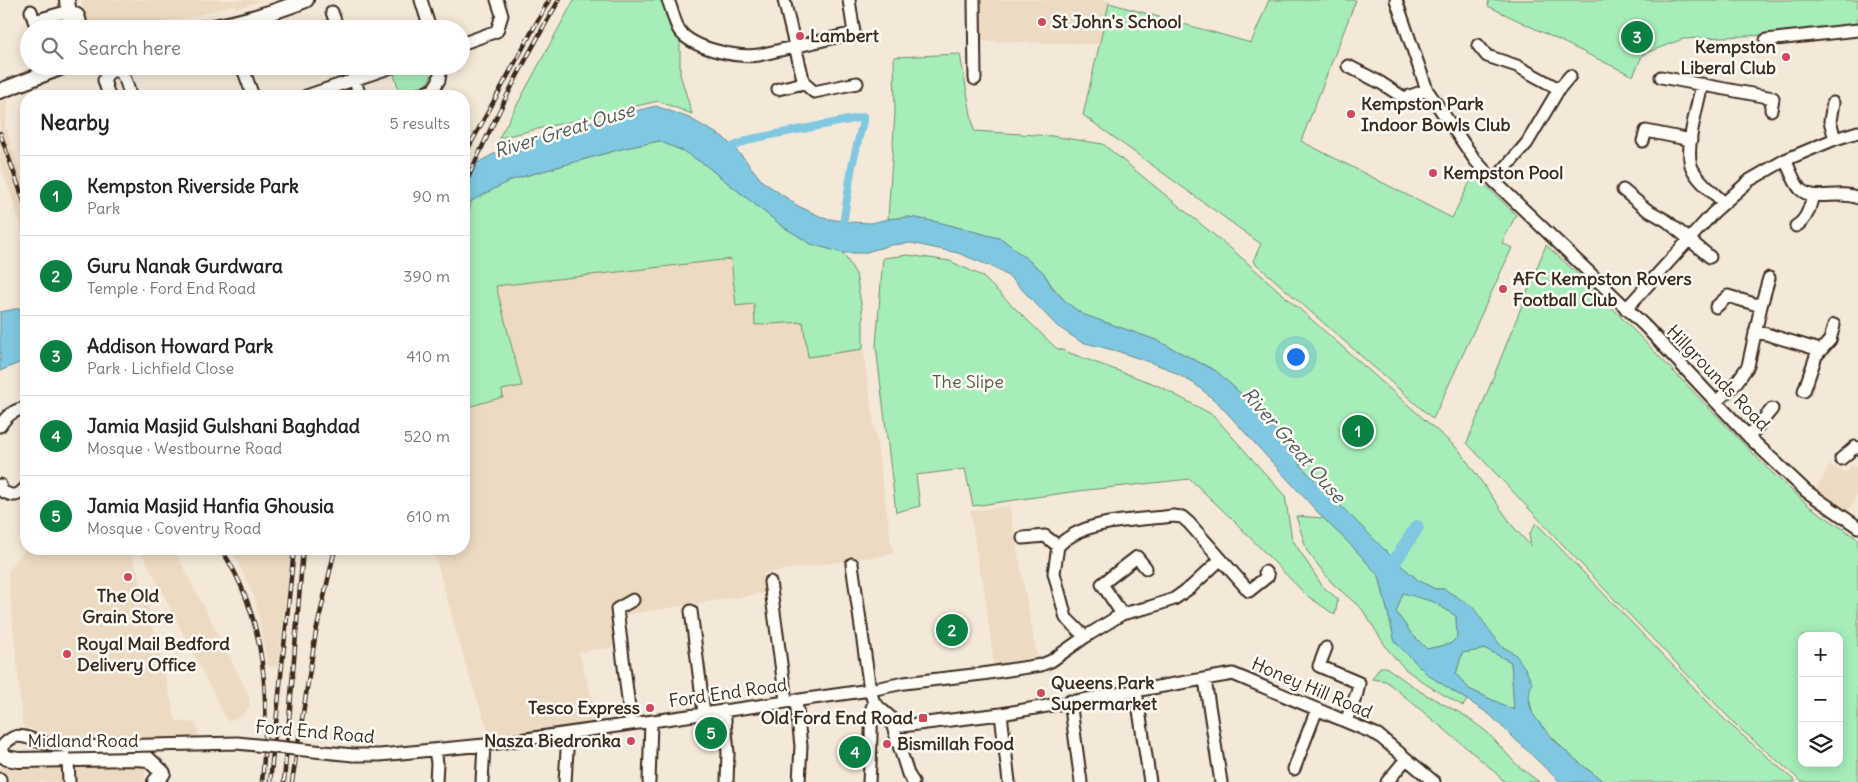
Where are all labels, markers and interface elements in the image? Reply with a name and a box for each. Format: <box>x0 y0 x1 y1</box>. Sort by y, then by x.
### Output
place label: St John's School <box>1052 10 1182 33</box>
marker: St John's School <box>1036 16 1048 28</box>
pin: 3 <box>1621 18 1653 56</box>
search box <box>20 20 470 75</box>
place label: Lambert <box>810 24 880 47</box>
marker: Lambert <box>794 30 806 42</box>
icon: search <box>38 34 66 62</box>
place label: Kempston Liberal Club <box>1680 35 1777 79</box>
text: Search here <box>78 36 181 60</box>
marker: Kempston Liberal Club <box>1780 51 1792 63</box>
place label: Kempston Park Indoor Bowls Club <box>1361 92 1511 136</box>
water label: River Great Ouse <box>491 97 639 163</box>
marker: Kempston Park Indoor Bowls Club <box>1345 108 1357 120</box>
text: Nearby <box>40 109 110 136</box>
text: 5 results <box>389 113 450 133</box>
place label: Kempston Pool <box>1443 161 1563 184</box>
marker: Kempston Pool <box>1427 167 1439 179</box>
text: Kempston Riverside Park <box>87 174 299 198</box>
text: 1 <box>53 186 59 206</box>
text: 90 m <box>412 186 450 206</box>
text: Park <box>87 198 120 218</box>
text: Guru Nanak Gurdwara <box>87 254 283 278</box>
text: 2 <box>52 266 60 286</box>
text: 390 m <box>403 266 450 286</box>
place label: AFC Kempston Rovers Football Club <box>1513 267 1692 311</box>
text: Temple · Ford End Road <box>87 278 256 298</box>
marker: AFC Kempston Rovers Football Club <box>1497 283 1509 295</box>
street label: Hillgrounds Road <box>1662 320 1775 436</box>
text: Addison Howard Park <box>87 334 273 358</box>
your location <box>1283 344 1309 370</box>
text: 3 <box>51 346 61 366</box>
text: 410 m <box>406 346 450 366</box>
text: Park · Lichfield Close <box>87 358 234 378</box>
park label: The Slipe <box>932 370 1004 393</box>
water label: River Great Ouse <box>1237 382 1352 509</box>
pin: 1 <box>1342 412 1374 450</box>
text: Jamia Masjid Gulshani Baghdad <box>87 414 360 438</box>
text: 4 <box>51 426 61 446</box>
text: 520 m <box>404 426 450 446</box>
text: Mosque · Westbourne Road <box>87 438 282 458</box>
text: Jamia Masjid Hanfia Ghousia <box>87 494 334 518</box>
text: 5 <box>51 506 61 526</box>
text: 610 m <box>406 506 450 526</box>
text: Mosque · Coventry Road <box>87 518 261 538</box>
marker: The Old Grain Store <box>122 571 134 583</box>
place label: The Old Grain Store <box>82 584 174 628</box>
pin: 2 <box>936 611 968 649</box>
place label: Royal Mail Bedford Delivery Office <box>77 632 230 676</box>
map controls <box>1798 632 1843 767</box>
button: + <box>1798 632 1843 677</box>
marker: Royal Mail Bedford Delivery Office <box>61 648 73 660</box>
street label: Honey Hill Road <box>1248 652 1377 724</box>
place label: Queens Park Supermarket <box>1051 671 1158 715</box>
street label: Ford End Road <box>667 673 789 712</box>
button: − <box>1798 677 1843 722</box>
marker: Queens Park Supermarket <box>1035 687 1047 699</box>
place label: Tesco Express <box>528 696 640 719</box>
marker: Tesco Express <box>644 702 656 714</box>
place label: Old Ford End Road <box>761 706 913 729</box>
marker: Old Ford End Road <box>917 712 929 724</box>
pin: 5 <box>695 714 727 752</box>
street label: Ford End Road <box>255 715 376 748</box>
button: layers <box>1798 722 1843 767</box>
street label: Midland Road <box>28 729 139 752</box>
place label: Nasza Biedronka <box>484 729 621 752</box>
place label: Bismillah Food <box>897 732 1014 755</box>
pin: 4 <box>839 733 871 771</box>
marker: Nasza Biedronka <box>625 735 637 747</box>
marker: Bismillah Food <box>881 738 893 750</box>

